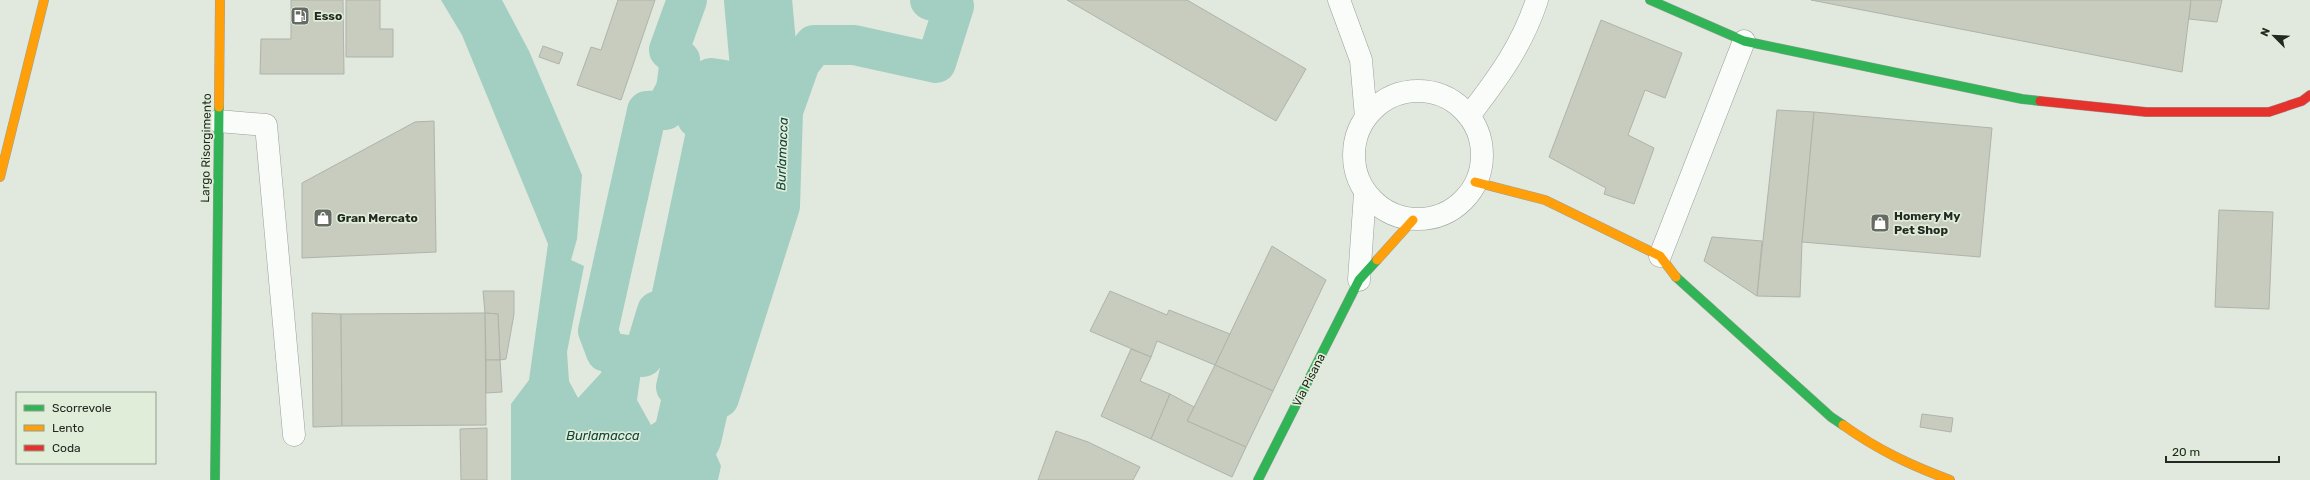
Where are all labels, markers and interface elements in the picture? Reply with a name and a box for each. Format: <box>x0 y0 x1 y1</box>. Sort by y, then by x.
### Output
fuel station icon: Esso <box>289 5 311 27</box>
place label: Esso <box>314 9 342 23</box>
north arrow <box>2254 16 2294 56</box>
text: N <box>2258 26 2273 38</box>
street label: Largo Risorgimento <box>198 93 214 203</box>
water label: Burlamacca <box>773 117 791 191</box>
shop icon: Gran Mercato <box>312 207 334 229</box>
place label: Homery My Pet Shop <box>1894 209 1960 237</box>
place label: Gran Mercato <box>337 211 418 225</box>
shop icon: Homery My Pet Shop <box>1869 212 1891 234</box>
street label: Via Pisana <box>1290 351 1328 409</box>
legend <box>16 392 156 464</box>
text: Scorrevole <box>52 401 112 415</box>
text: Lento <box>52 421 84 435</box>
water label: Burlamacca <box>566 428 640 443</box>
scale bar <box>2166 438 2279 464</box>
text: Coda <box>52 441 81 455</box>
text: 20 m <box>2172 445 2200 459</box>

